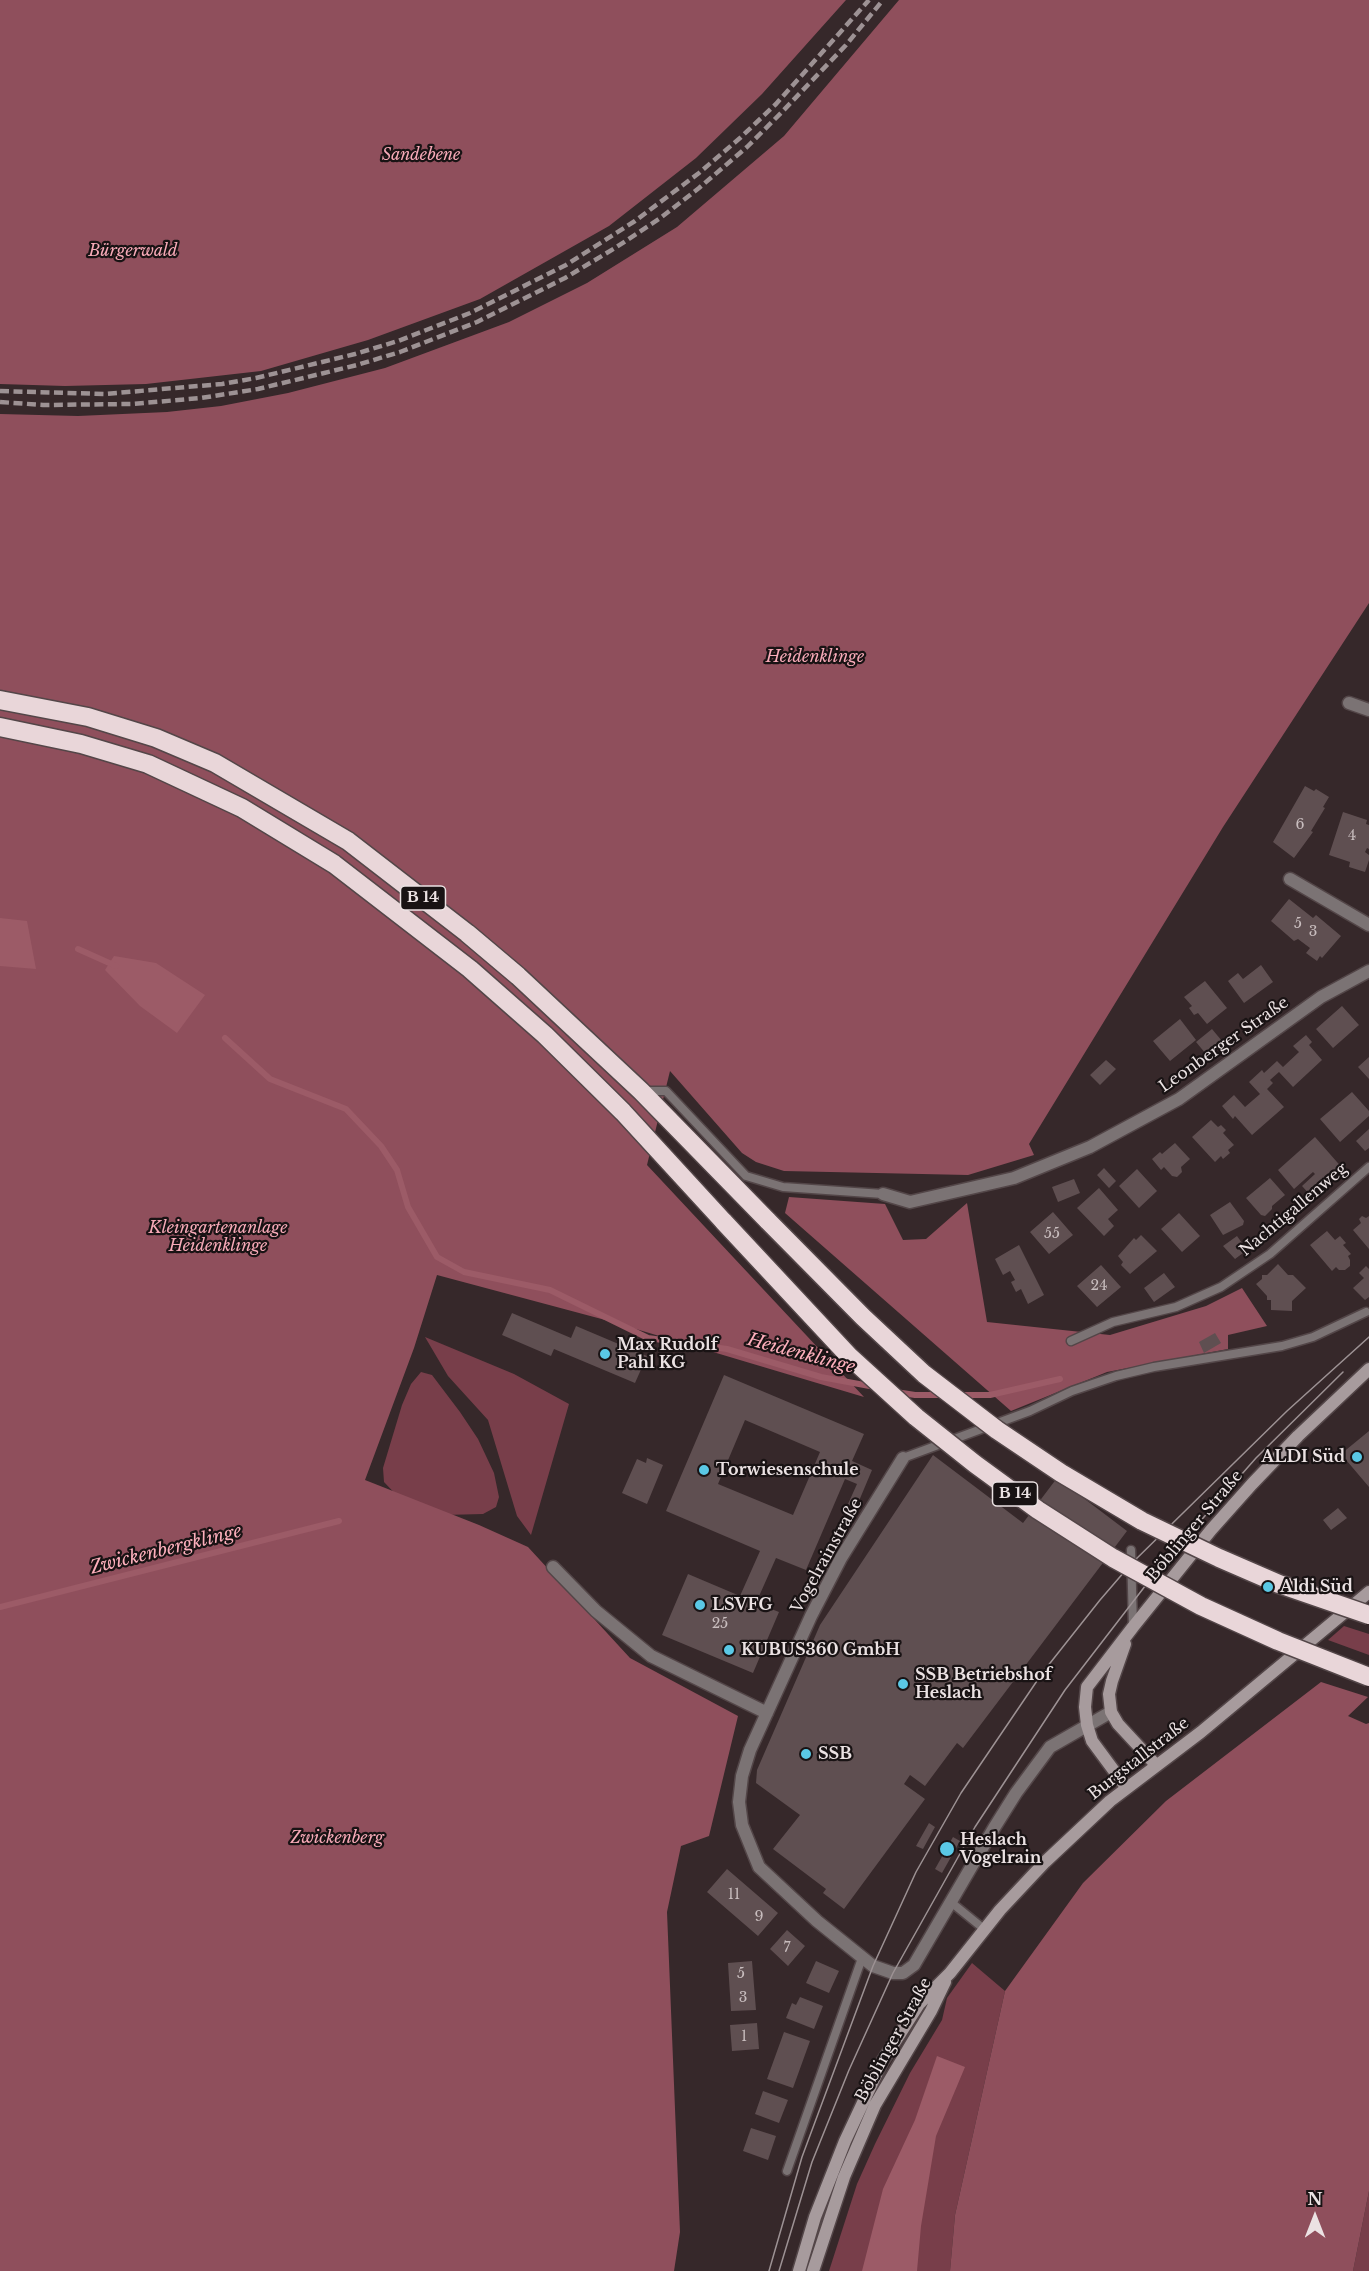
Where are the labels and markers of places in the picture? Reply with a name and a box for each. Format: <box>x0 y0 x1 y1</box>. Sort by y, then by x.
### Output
place label: Max Rudolf Pahl KG <box>617 1335 718 1373</box>
marker: Max Rudolf Pahl KG <box>598 1347 612 1361</box>
place label: ALDI Süd <box>1261 1447 1345 1467</box>
marker: ALDI Süd <box>1350 1450 1364 1464</box>
place label: Torwiesenschule <box>716 1460 859 1480</box>
marker: Torwiesenschule <box>697 1463 711 1477</box>
place label: Aldi Süd <box>1280 1577 1353 1597</box>
marker: Aldi Süd <box>1261 1580 1275 1594</box>
place label: LSVFG <box>712 1595 772 1615</box>
marker: LSVFG <box>693 1598 707 1612</box>
place label: KUBUS360 GmbH <box>741 1640 900 1660</box>
marker: KUBUS360 GmbH <box>722 1643 736 1657</box>
place label: SSB Betriebshof Heslach <box>915 1665 1052 1703</box>
marker: SSB Betriebshof Heslach <box>896 1677 910 1691</box>
place label: SSB <box>818 1744 852 1764</box>
marker: SSB <box>799 1747 813 1761</box>
place label: Heslach Vogelrain <box>960 1830 1041 1868</box>
marker: Heslach Vogelrain <box>938 1840 956 1858</box>

